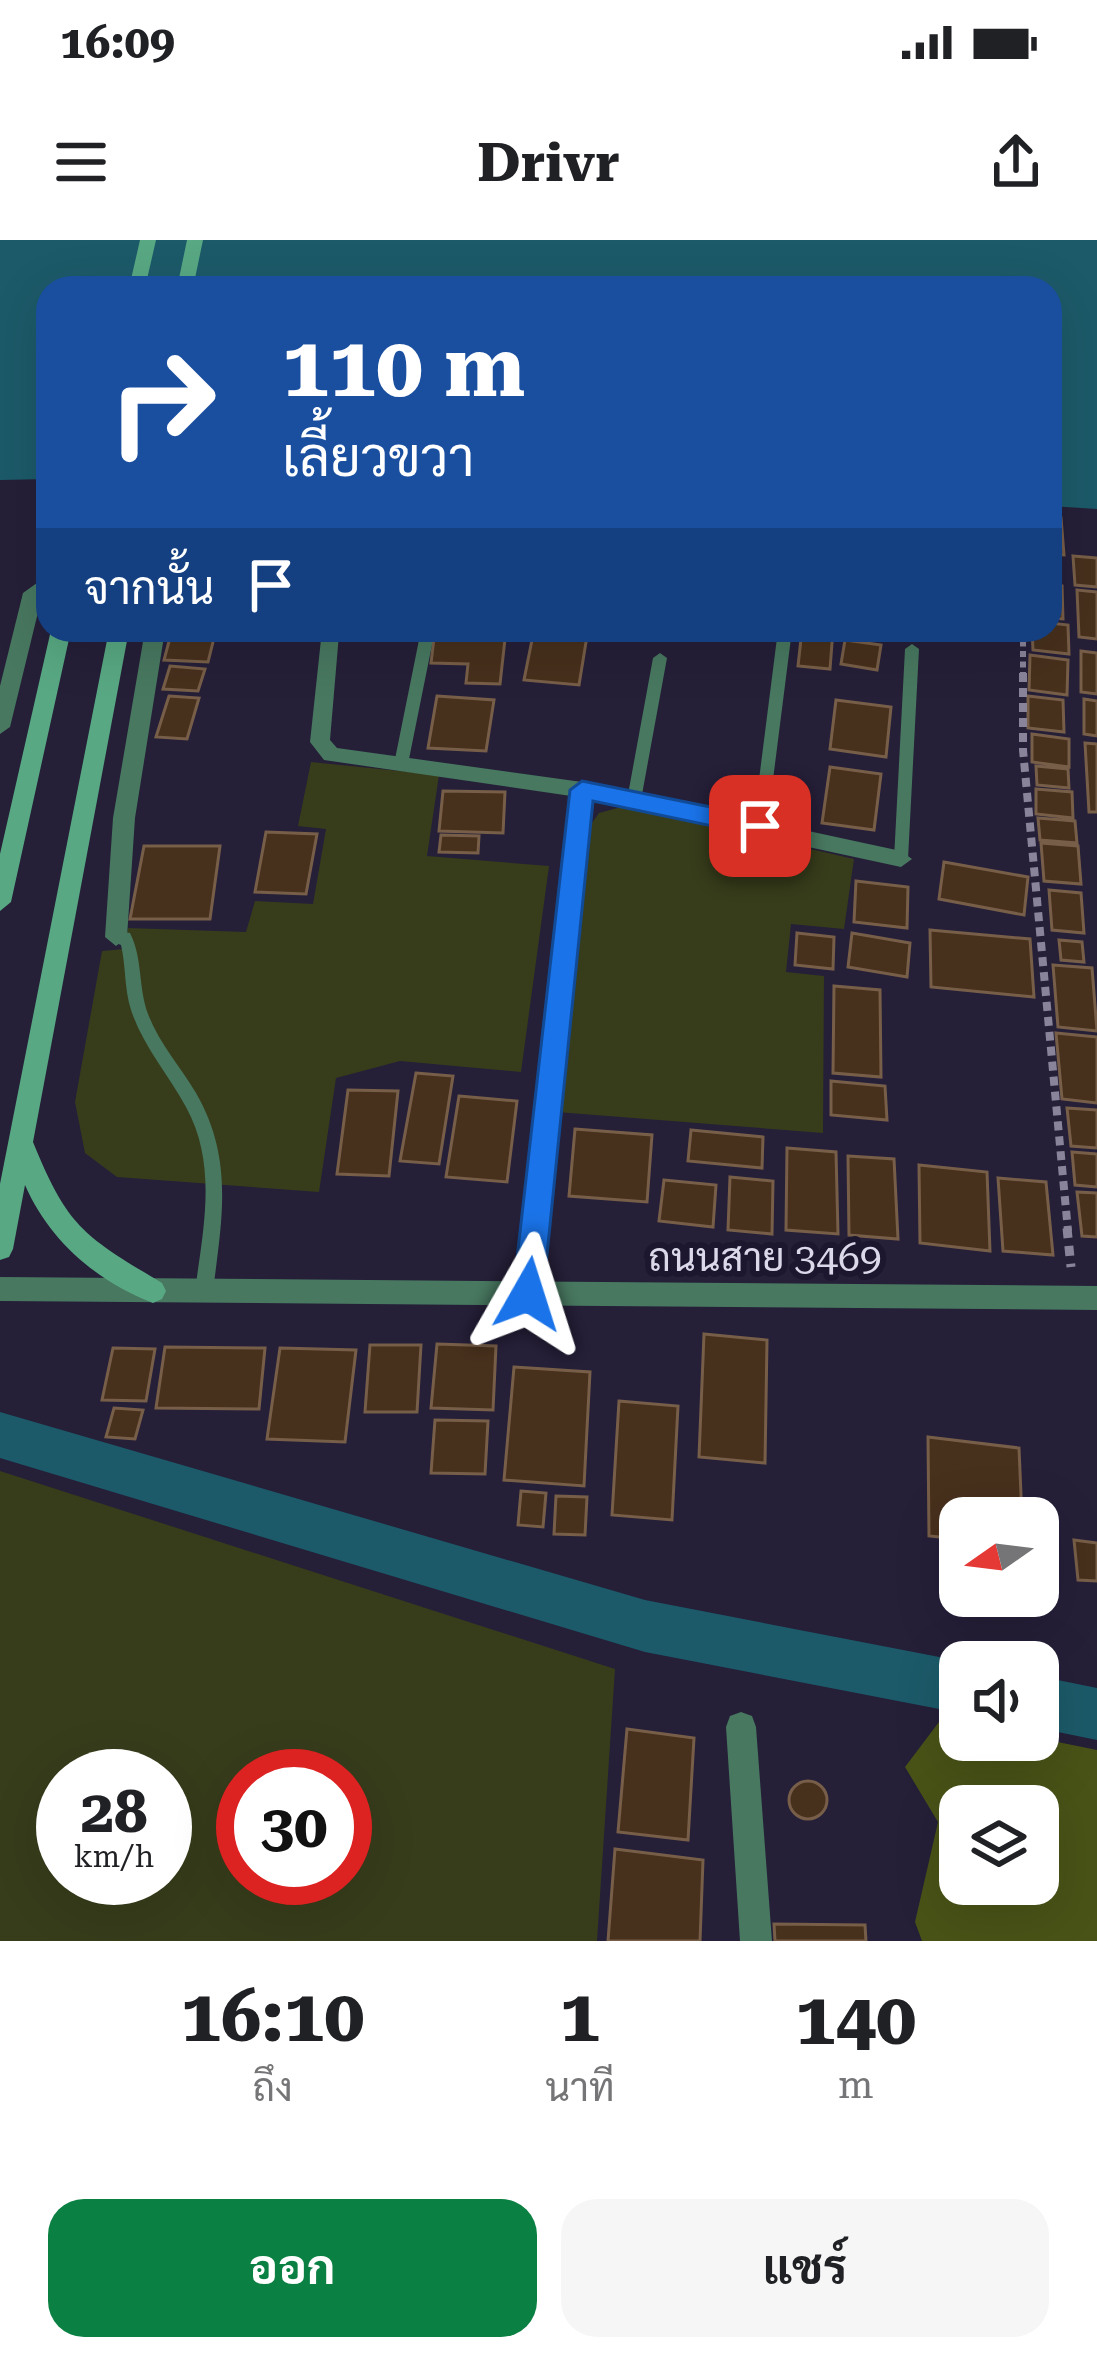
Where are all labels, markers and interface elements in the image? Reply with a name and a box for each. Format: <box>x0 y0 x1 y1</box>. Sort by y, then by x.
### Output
text: 16:09 <box>60 16 175 69</box>
icon: menu <box>48 129 114 195</box>
icon: share <box>983 129 1049 195</box>
text: Drivr <box>477 131 620 194</box>
text: 110 m <box>282 318 525 416</box>
icon: right <box>84 324 240 480</box>
text: เลี้ยวขวา <box>282 426 475 489</box>
icon: arrive <box>238 552 304 618</box>
text: จากนั้น <box>84 562 214 615</box>
pin <box>709 775 811 877</box>
icon: arrive <box>727 793 793 859</box>
position arrow <box>465 1231 591 1357</box>
street label: ถนนสาย 3469 <box>648 1235 882 1281</box>
north arrow <box>939 1497 1059 1617</box>
map controls <box>939 1497 1059 1905</box>
button: sound <box>939 1641 1059 1761</box>
speed limit sign: 30 <box>216 1749 372 1905</box>
text: 28 <box>80 1776 148 1847</box>
button: layers <box>939 1785 1059 1905</box>
text: km/h <box>74 1839 154 1874</box>
text: 16:10 <box>181 1974 365 2059</box>
text: 1 <box>560 1974 600 2059</box>
text: 140 <box>795 1977 916 2062</box>
text: m <box>838 2062 874 2108</box>
text: ถึง <box>252 2065 293 2111</box>
text: นาที <box>545 2065 615 2111</box>
button: ออก <box>48 2199 537 2337</box>
button: แชร์ <box>561 2199 1049 2337</box>

